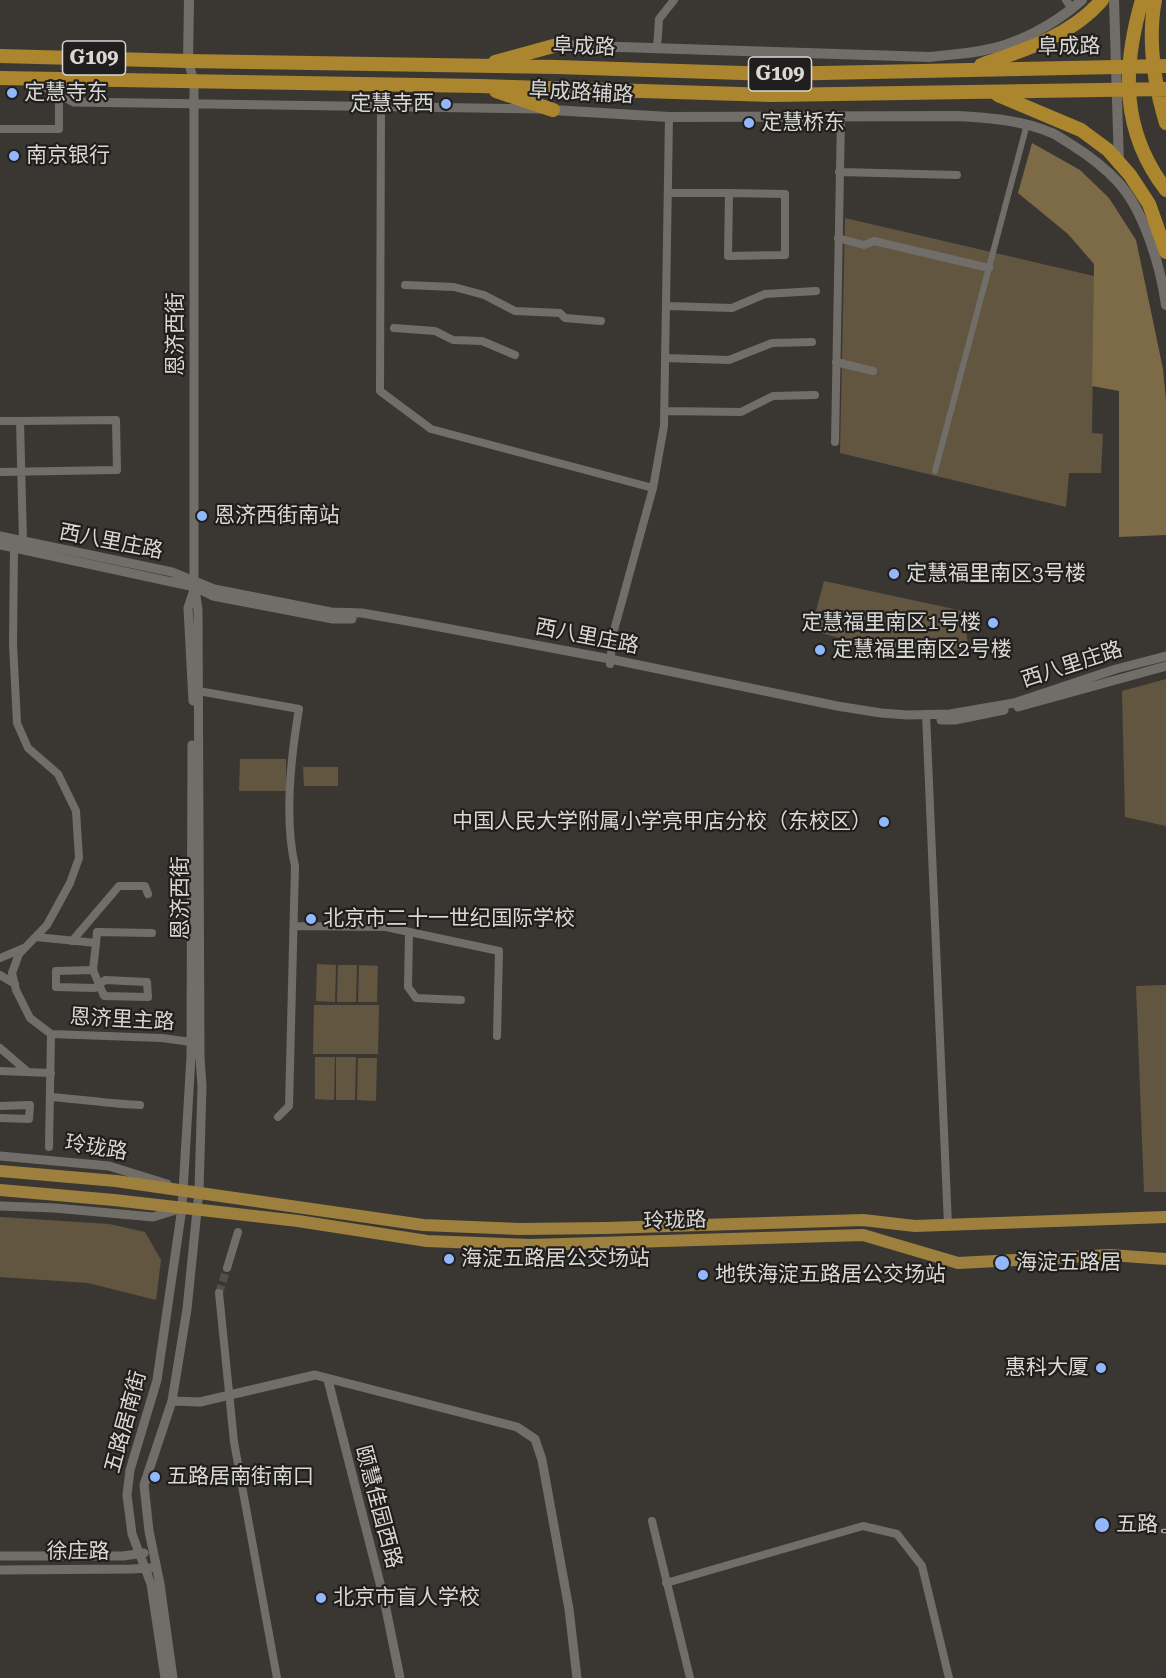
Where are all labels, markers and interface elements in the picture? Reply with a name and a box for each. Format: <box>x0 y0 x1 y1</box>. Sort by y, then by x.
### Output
street label: 阜成路 <box>552 33 616 61</box>
street label: 阜成路 <box>1037 34 1101 60</box>
road number: G109 <box>62 41 125 75</box>
road number: G109 <box>748 57 812 91</box>
street label: 阜成路辅路 <box>528 78 634 108</box>
place label: 定慧寺东 <box>24 80 108 106</box>
marker: 定慧寺东 <box>5 86 19 100</box>
place label: 定慧寺西 <box>350 91 434 117</box>
marker: 定慧寺西 <box>439 97 453 111</box>
place label: 定慧桥东 <box>761 110 845 136</box>
marker: 定慧桥东 <box>742 116 756 130</box>
place label: 南京银行 <box>26 143 110 169</box>
marker: 南京银行 <box>7 149 21 163</box>
street label: 恩济西街 <box>163 292 189 376</box>
place label: 恩济西街南站 <box>214 503 340 529</box>
marker: 恩济西街南站 <box>195 509 209 523</box>
street label: 西八里庄路 <box>57 520 165 564</box>
place label: 定慧福里南区3号楼 <box>906 561 1086 587</box>
marker: 定慧福里南区3号楼 <box>887 567 901 581</box>
place label: 定慧福里南区1号楼 <box>801 610 981 636</box>
street label: 西八里庄路 <box>533 615 641 659</box>
marker: 定慧福里南区1号楼 <box>986 616 1000 630</box>
place label: 定慧福里南区2号楼 <box>832 637 1012 663</box>
street label: 西八里庄路 <box>1018 637 1126 693</box>
marker: 定慧福里南区2号楼 <box>813 643 827 657</box>
place label: 中国人民大学附属小学亮甲店分校（东校区） <box>452 809 872 835</box>
marker: 中国人民大学附属小学亮甲店分校（东校区） <box>877 815 891 829</box>
street label: 恩济西街 <box>168 856 194 940</box>
place label: 北京市二十一世纪国际学校 <box>323 906 575 932</box>
marker: 北京市二十一世纪国际学校 <box>304 912 318 926</box>
street label: 恩济里主路 <box>69 1005 175 1035</box>
street label: 玲珑路 <box>63 1131 129 1165</box>
street label: 玲珑路 <box>643 1207 707 1235</box>
place label: 海淀五路居公交场站 <box>461 1246 650 1272</box>
place label: 海淀五路居 <box>1016 1250 1121 1276</box>
marker: 海淀五路居公交场站 <box>442 1252 456 1266</box>
marker: 海淀五路居 <box>993 1254 1011 1272</box>
place label: 地铁海淀五路居公交场站 <box>715 1262 946 1288</box>
marker: 地铁海淀五路居公交场站 <box>696 1268 710 1282</box>
place label: 惠科大厦 <box>1005 1355 1089 1381</box>
marker: 惠科大厦 <box>1094 1361 1108 1375</box>
street label: 五路居南街 <box>100 1368 152 1476</box>
street label: 颐慧佳园西路 <box>350 1443 406 1571</box>
place label: 五路居南街南口 <box>167 1464 314 1490</box>
marker: 五路居南街南口 <box>148 1470 162 1484</box>
place label: 五路 <box>1116 1512 1158 1538</box>
marker: 五路 <box>1093 1516 1111 1534</box>
street label: 徐庄路 <box>47 1539 109 1565</box>
place label: 北京市盲人学校 <box>333 1585 480 1611</box>
marker: 北京市盲人学校 <box>314 1591 328 1605</box>

